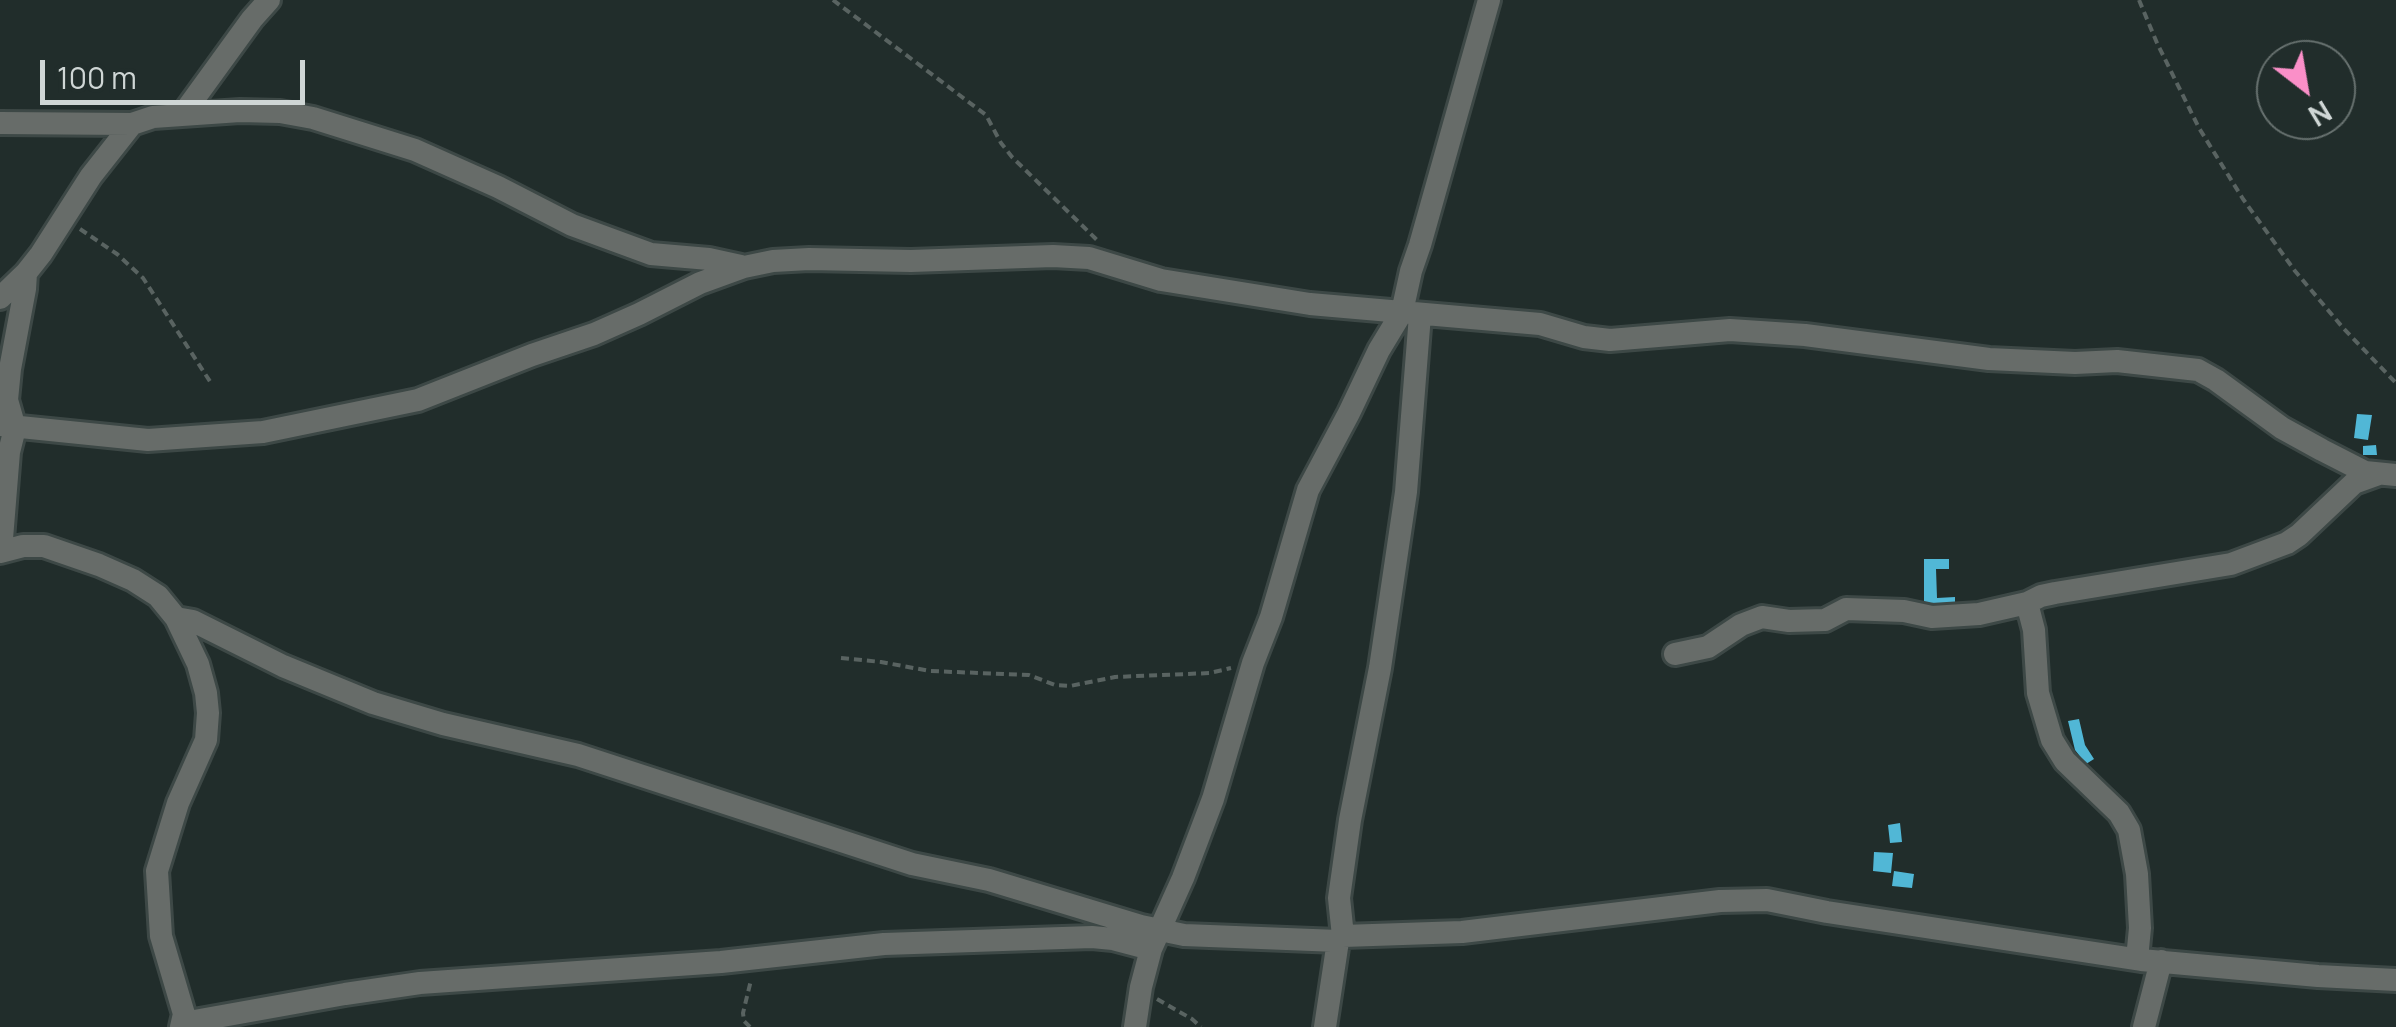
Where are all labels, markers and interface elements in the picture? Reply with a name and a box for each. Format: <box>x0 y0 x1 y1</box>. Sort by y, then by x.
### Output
scale bar <box>45 40 310 102</box>
north arrow <box>2256 40 2356 140</box>
text: 100 m <box>57 57 137 98</box>
text: N <box>2302 93 2339 135</box>

